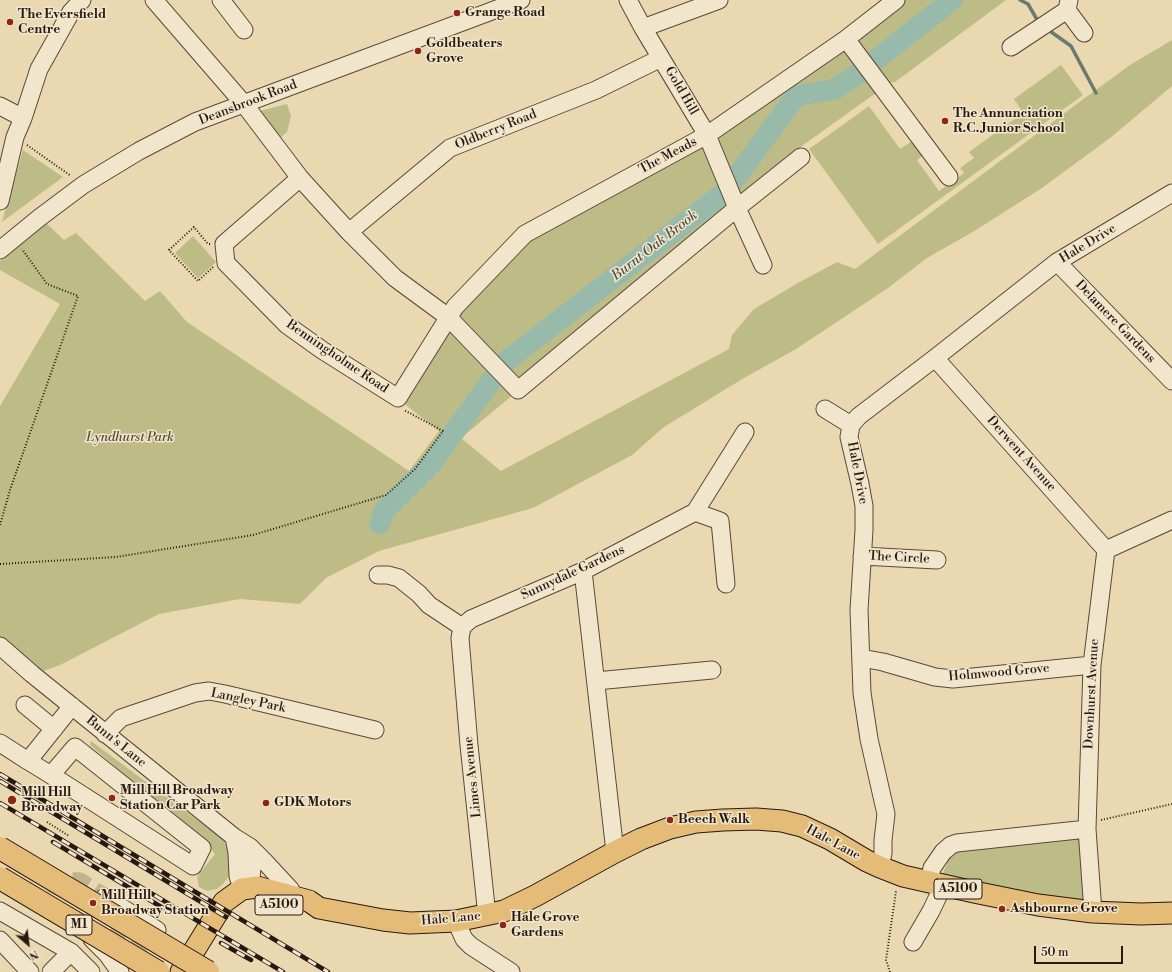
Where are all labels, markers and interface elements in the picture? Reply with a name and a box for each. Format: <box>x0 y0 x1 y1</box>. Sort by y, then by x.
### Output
place label: Grange Road <box>465 5 546 21</box>
place label: The Eversfield Centre <box>18 7 106 38</box>
marker: Grange Road <box>452 8 462 18</box>
marker: The Eversfield Centre <box>5 17 15 27</box>
place label: Goldbeaters Grove <box>426 36 502 67</box>
marker: Goldbeaters Grove <box>413 46 423 56</box>
street label: Gold Hill <box>661 64 701 118</box>
street label: Deansbrook Road <box>197 77 299 129</box>
place label: The Annunciation R.C. Junior School <box>953 106 1065 137</box>
street label: Oldberry Road <box>453 107 539 153</box>
marker: The Annunciation R.C. Junior School <box>940 116 950 126</box>
street label: The Meads <box>636 134 700 178</box>
water label: Burnt Oak Brook <box>609 207 701 285</box>
street label: Hale Drive <box>1057 221 1119 267</box>
street label: Delamere Gardens <box>1072 277 1158 367</box>
street label: Benningholme Road <box>283 317 391 397</box>
street label: Derwent Avenue <box>983 413 1059 495</box>
park label: Lyndhurst Park <box>86 430 174 446</box>
street label: Hale Drive <box>843 441 871 505</box>
street label: Sunnydale Gardens <box>519 542 627 604</box>
street label: The Circle <box>868 549 930 567</box>
street label: Downhurst Avenue <box>1081 638 1103 750</box>
street label: Holmwood Grove <box>948 661 1050 685</box>
street label: Langley Park <box>209 685 287 717</box>
street label: Bunn's Lane <box>83 713 149 771</box>
street label: Limes Avenue <box>461 735 485 819</box>
place label: Mill Hill Broadway Station Car Park <box>120 783 234 814</box>
place label: Mill Hill Broadway <box>21 785 83 816</box>
marker: Mill Hill Broadway Station Car Park <box>107 793 117 803</box>
marker: Mill Hill Broadway <box>6 794 18 806</box>
place label: GDK Motors <box>274 795 351 811</box>
marker: GDK Motors <box>261 798 271 808</box>
place label: Beech Walk <box>678 812 750 828</box>
marker: Beech Walk <box>665 815 675 825</box>
street label: Hale Lane <box>803 822 863 864</box>
road number: A5100 <box>934 879 982 899</box>
place label: Mill Hill Broadway Station <box>101 888 209 919</box>
road number: A5100 <box>255 895 303 915</box>
marker: Mill Hill Broadway Station <box>88 898 98 908</box>
place label: Ashbourne Grove <box>1010 901 1118 917</box>
marker: Ashbourne Grove <box>997 904 1007 914</box>
street label: Hale Lane <box>421 909 481 929</box>
place label: Hale Grove Gardens <box>511 910 580 941</box>
road number: M1 <box>66 915 92 935</box>
marker: Hale Grove Gardens <box>498 920 508 930</box>
north arrow <box>8 924 48 964</box>
scale bar <box>1036 938 1125 964</box>
text: 50 m <box>1041 945 1069 960</box>
text: N <box>27 946 41 963</box>

